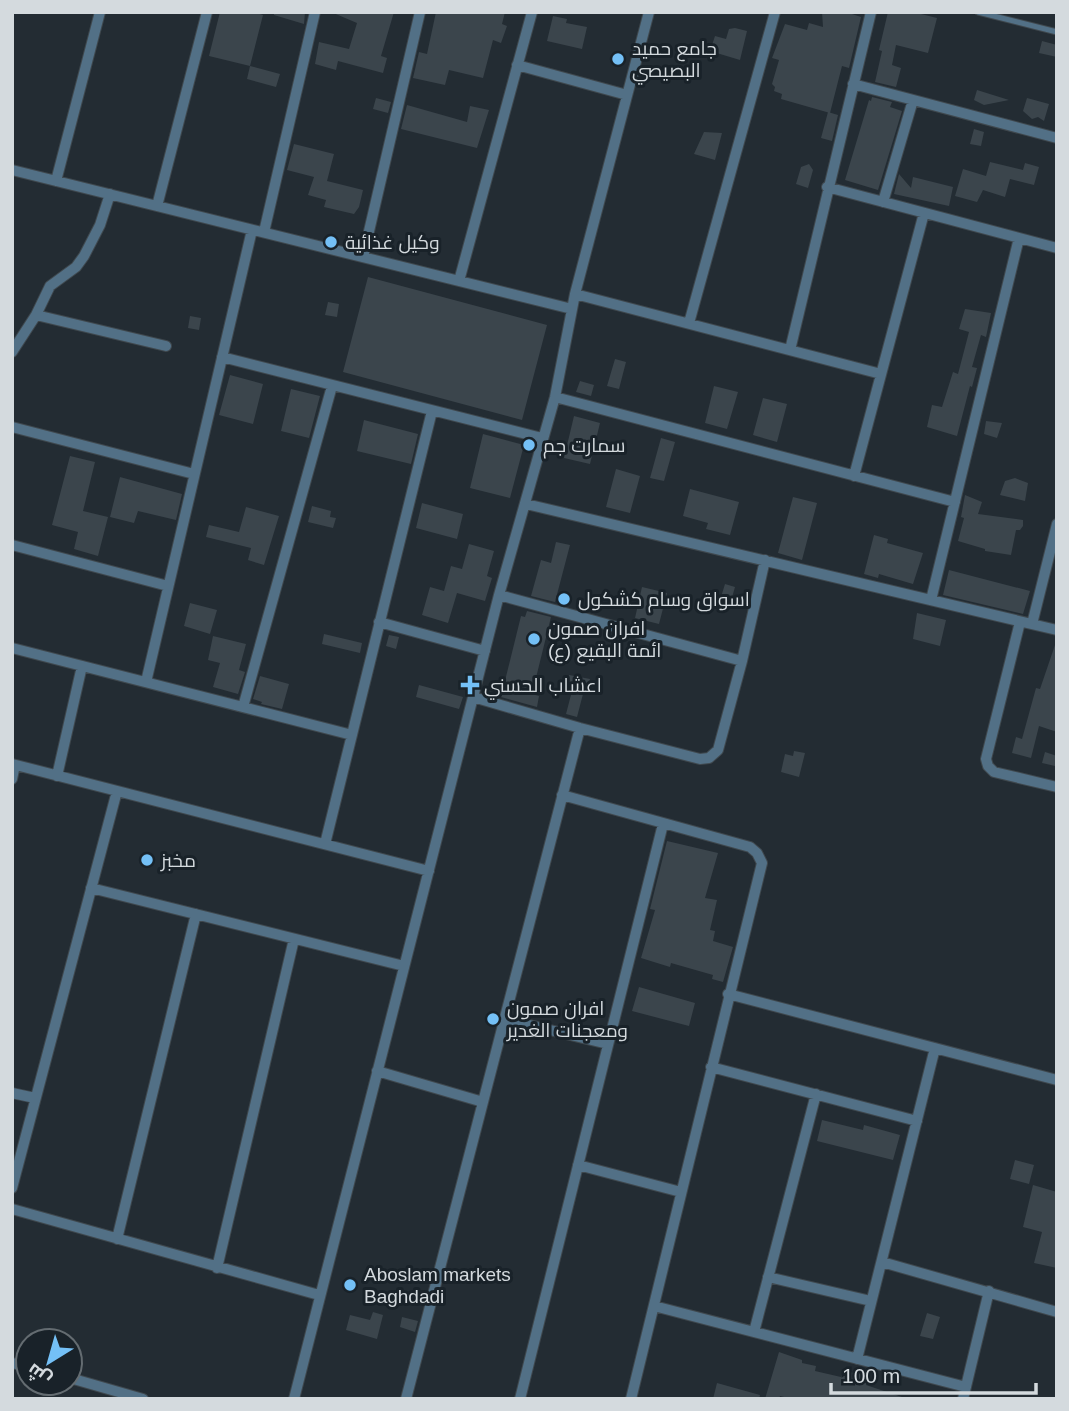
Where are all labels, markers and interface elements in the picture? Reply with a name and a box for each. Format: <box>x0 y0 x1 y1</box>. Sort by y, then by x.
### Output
place label: جامع حميد البصيصي <box>632 38 717 85</box>
marker: جامع حميد البصيصي <box>610 51 626 67</box>
place label: وكيل غذائية <box>345 232 440 254</box>
marker: وكيل غذائية <box>323 234 339 250</box>
place label: سمارت جم <box>543 435 626 459</box>
marker: سمارت جم <box>521 437 537 453</box>
place label: اسواق وسام كشكول <box>578 589 750 613</box>
marker: اسواق وسام كشكول <box>556 591 572 607</box>
place label: افران صمون ائمة البقيع (ع) <box>548 618 661 664</box>
marker: افران صمون ائمة البقيع (ع) <box>526 631 542 647</box>
place label: اعشاب الحسني <box>484 675 602 700</box>
marker: اعشاب الحسني <box>462 677 478 693</box>
place label: مخبز <box>160 850 196 872</box>
marker: مخبز <box>139 852 155 868</box>
place label: افران صمون ومعجنات الغدير <box>506 998 628 1042</box>
marker: افران صمون ومعجنات الغدير <box>485 1011 501 1027</box>
place label: Aboslam markets Baghdadi <box>364 1264 511 1307</box>
marker: Aboslam markets Baghdadi <box>342 1277 358 1293</box>
north arrow <box>14 1327 84 1397</box>
scale bar <box>831 1352 1036 1396</box>
text: ش <box>23 1359 56 1391</box>
text: 100 m <box>842 1364 900 1387</box>

